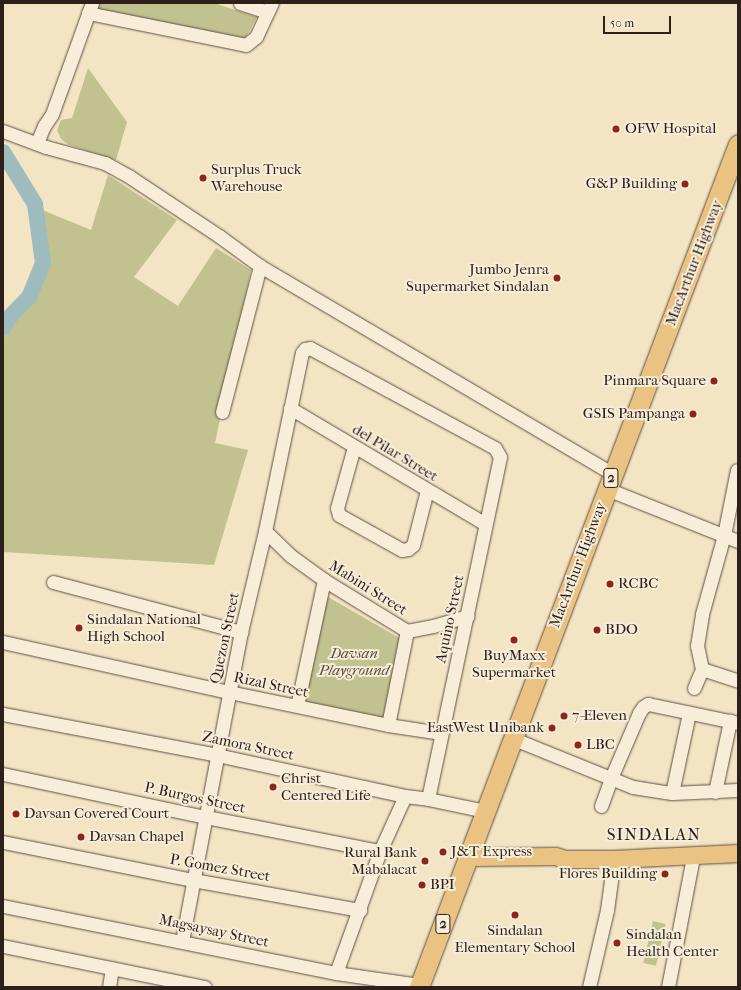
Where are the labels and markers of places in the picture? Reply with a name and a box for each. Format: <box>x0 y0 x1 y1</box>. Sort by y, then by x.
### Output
place label: OFW Hospital <box>625 120 716 138</box>
marker: OFW Hospital <box>610 123 622 135</box>
place label: Surplus Truck Warehouse <box>211 160 301 195</box>
marker: Surplus Truck Warehouse <box>198 173 208 183</box>
place label: G&P Building <box>586 175 677 193</box>
marker: G&P Building <box>680 179 690 189</box>
place label: Jumbo Jenra Supermarket Sindalan <box>406 260 549 295</box>
marker: Jumbo Jenra Supermarket Sindalan <box>552 273 562 283</box>
place label: Pinmara Square <box>603 372 706 390</box>
marker: Pinmara Square <box>709 376 719 386</box>
place label: GSIS Pampanga <box>583 405 685 423</box>
marker: GSIS Pampanga <box>688 409 698 419</box>
place label: RCBC <box>618 575 658 593</box>
marker: RCBC <box>605 579 615 589</box>
place label: Sindalan National High School <box>87 610 201 645</box>
place label: BDO <box>605 621 638 639</box>
marker: Sindalan National High School <box>74 623 84 633</box>
marker: BDO <box>592 625 602 635</box>
marker: BuyMaxx Supermarket <box>509 635 519 645</box>
place label: BuyMaxx Supermarket <box>472 646 556 681</box>
place label: 7-Eleven <box>572 707 627 725</box>
marker: 7-Eleven <box>559 711 569 721</box>
place label: EastWest Unibank <box>427 719 544 737</box>
marker: EastWest Unibank <box>547 723 557 733</box>
place label: LBC <box>586 736 615 754</box>
marker: LBC <box>573 740 583 750</box>
place label: Christ Centered Life <box>281 769 371 804</box>
marker: Christ Centered Life <box>268 782 278 792</box>
place label: Davsan Covered Court <box>24 805 169 823</box>
marker: Davsan Covered Court <box>11 809 21 819</box>
place label: Davsan Chapel <box>89 828 184 846</box>
marker: Davsan Chapel <box>76 832 86 842</box>
place label: Rural Bank Mabalacat <box>344 843 417 878</box>
place label: J&T Express <box>451 843 532 861</box>
marker: J&T Express <box>438 847 448 857</box>
marker: Rural Bank Mabalacat <box>420 856 430 866</box>
place label: Flores Building <box>559 865 657 883</box>
marker: Flores Building <box>660 869 670 879</box>
place label: BPI <box>430 876 454 894</box>
marker: BPI <box>417 880 427 890</box>
marker: Sindalan Elementary School <box>510 910 520 920</box>
place label: Sindalan Elementary School <box>455 921 575 956</box>
place label: Sindalan Health Center <box>626 925 718 960</box>
marker: Sindalan Health Center <box>611 937 623 949</box>

